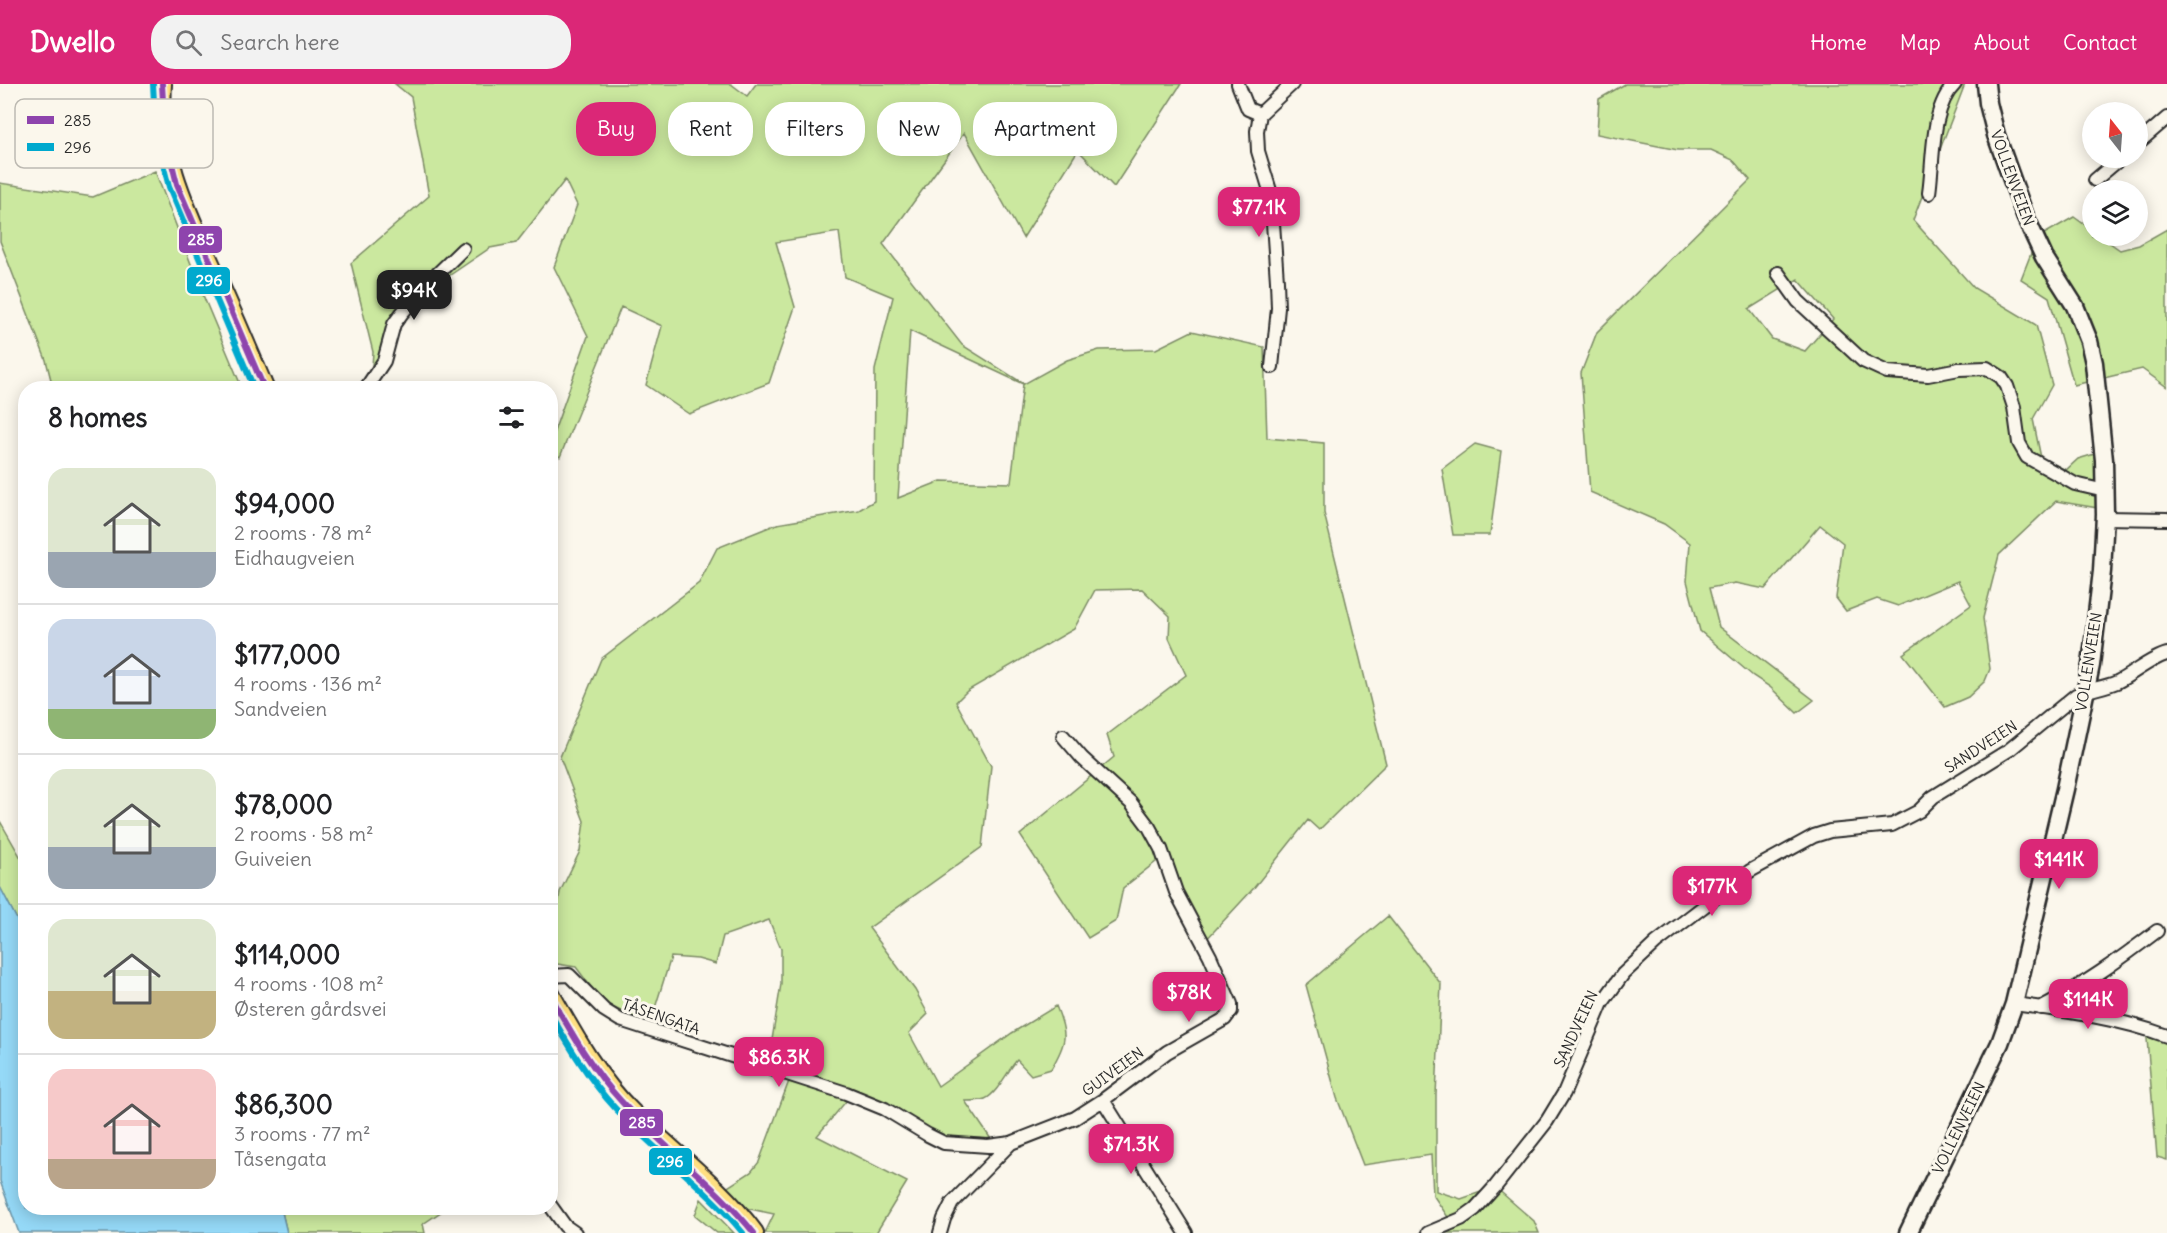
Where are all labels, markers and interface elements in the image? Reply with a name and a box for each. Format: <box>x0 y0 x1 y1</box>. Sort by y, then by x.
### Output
search box <box>151 15 571 69</box>
text: Dwello <box>30 24 115 60</box>
icon: search <box>172 26 205 59</box>
text: Search here <box>220 28 340 56</box>
text: Home <box>1810 29 1867 56</box>
text: Map <box>1900 29 1941 56</box>
text: About <box>1974 29 2030 56</box>
text: Contact <box>2063 29 2137 56</box>
legend <box>15 99 213 168</box>
chip: Buy <box>576 102 656 156</box>
chip: Rent <box>668 102 753 156</box>
chip: Filters <box>765 102 865 156</box>
chip: New <box>877 102 961 156</box>
chip: Apartment <box>973 102 1117 156</box>
north arrow <box>2082 102 2148 168</box>
map controls <box>2082 102 2148 246</box>
text: 285 <box>64 110 91 130</box>
street label: VOLLENVEIEN <box>1986 127 2039 228</box>
text: 296 <box>64 137 91 157</box>
button: layers <box>2082 180 2148 246</box>
pin: $77.1K <box>1210 187 1308 238</box>
text: $77.1K <box>1232 194 1286 219</box>
line badge: 285 <box>178 225 223 254</box>
text: 285 <box>187 229 215 249</box>
line badge: 296 <box>186 266 231 295</box>
text: 296 <box>195 270 223 290</box>
pin: $94K <box>378 270 450 321</box>
text: $94K <box>391 277 437 302</box>
text: 8 homes <box>48 401 147 434</box>
icon: filters <box>495 401 528 434</box>
text: $94,000 <box>234 487 335 520</box>
icon: home <box>96 492 168 564</box>
text: 2 rooms · 78 m² <box>234 520 372 545</box>
text: Eidhaugveien <box>234 545 355 570</box>
street label: VOLLENVEIEN <box>2071 611 2106 713</box>
text: $177,000 <box>234 638 341 671</box>
icon: home <box>96 643 168 715</box>
text: 4 rooms · 136 m² <box>234 671 382 696</box>
text: Sandveien <box>234 696 327 721</box>
street label: SANDVEIEN <box>1941 716 2021 777</box>
text: $78,000 <box>234 788 333 821</box>
icon: home <box>96 793 168 865</box>
text: 2 rooms · 58 m² <box>234 821 374 846</box>
pin: $141K <box>2017 839 2101 890</box>
text: Guiveien <box>234 846 312 871</box>
text: $141K <box>2034 846 2084 871</box>
pin: $177K <box>1670 866 1754 917</box>
text: $177K <box>1687 873 1737 898</box>
text: $114,000 <box>234 938 340 971</box>
icon: home <box>96 943 168 1015</box>
text: 4 rooms · 108 m² <box>234 971 384 996</box>
pin: $78K <box>1153 972 1225 1023</box>
text: $78K <box>1167 979 1211 1004</box>
pin: $114K <box>2046 979 2130 1030</box>
text: $114K <box>2063 986 2113 1011</box>
street label: SANDVEIEN <box>1549 987 1602 1070</box>
street label: TÅSENGATA <box>620 993 703 1039</box>
text: Østeren gårdsvei <box>234 996 387 1021</box>
pin: $86.3K <box>730 1037 828 1088</box>
street label: GUIVEIEN <box>1078 1043 1147 1100</box>
text: $86.3K <box>748 1044 810 1069</box>
street label: VOLLENVEIEN <box>1928 1079 1989 1177</box>
text: $86,300 <box>234 1088 333 1121</box>
icon: home <box>96 1093 168 1165</box>
line badge: 285 <box>619 1108 664 1137</box>
text: 285 <box>628 1112 656 1132</box>
text: 3 rooms · 77 m² <box>234 1121 371 1146</box>
pin: $71.3K <box>1082 1124 1180 1175</box>
text: $71.3K <box>1103 1131 1159 1156</box>
text: Tåsengata <box>234 1146 327 1171</box>
line badge: 296 <box>648 1147 693 1176</box>
text: 296 <box>656 1151 684 1171</box>

